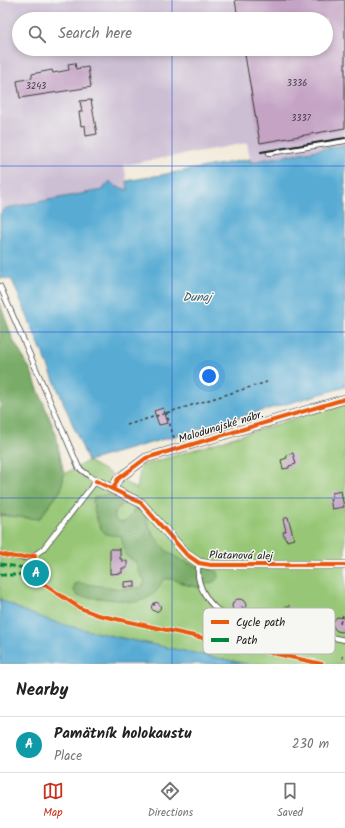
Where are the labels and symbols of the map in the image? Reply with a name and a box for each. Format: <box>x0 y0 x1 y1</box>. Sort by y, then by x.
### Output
house number: 3336 <box>287 76 307 91</box>
house number: 3243 <box>26 79 46 94</box>
house number: 3337 <box>291 111 312 126</box>
water label: Dunaj <box>183 288 214 307</box>
your location <box>199 366 219 386</box>
street label: Malodunajské nábr. <box>176 405 266 449</box>
street label: Platanová alej <box>209 546 274 566</box>
pin: A <box>23 558 49 588</box>
legend <box>203 608 335 654</box>
text: Cycle path <box>236 614 285 632</box>
text: Path <box>236 632 257 650</box>

